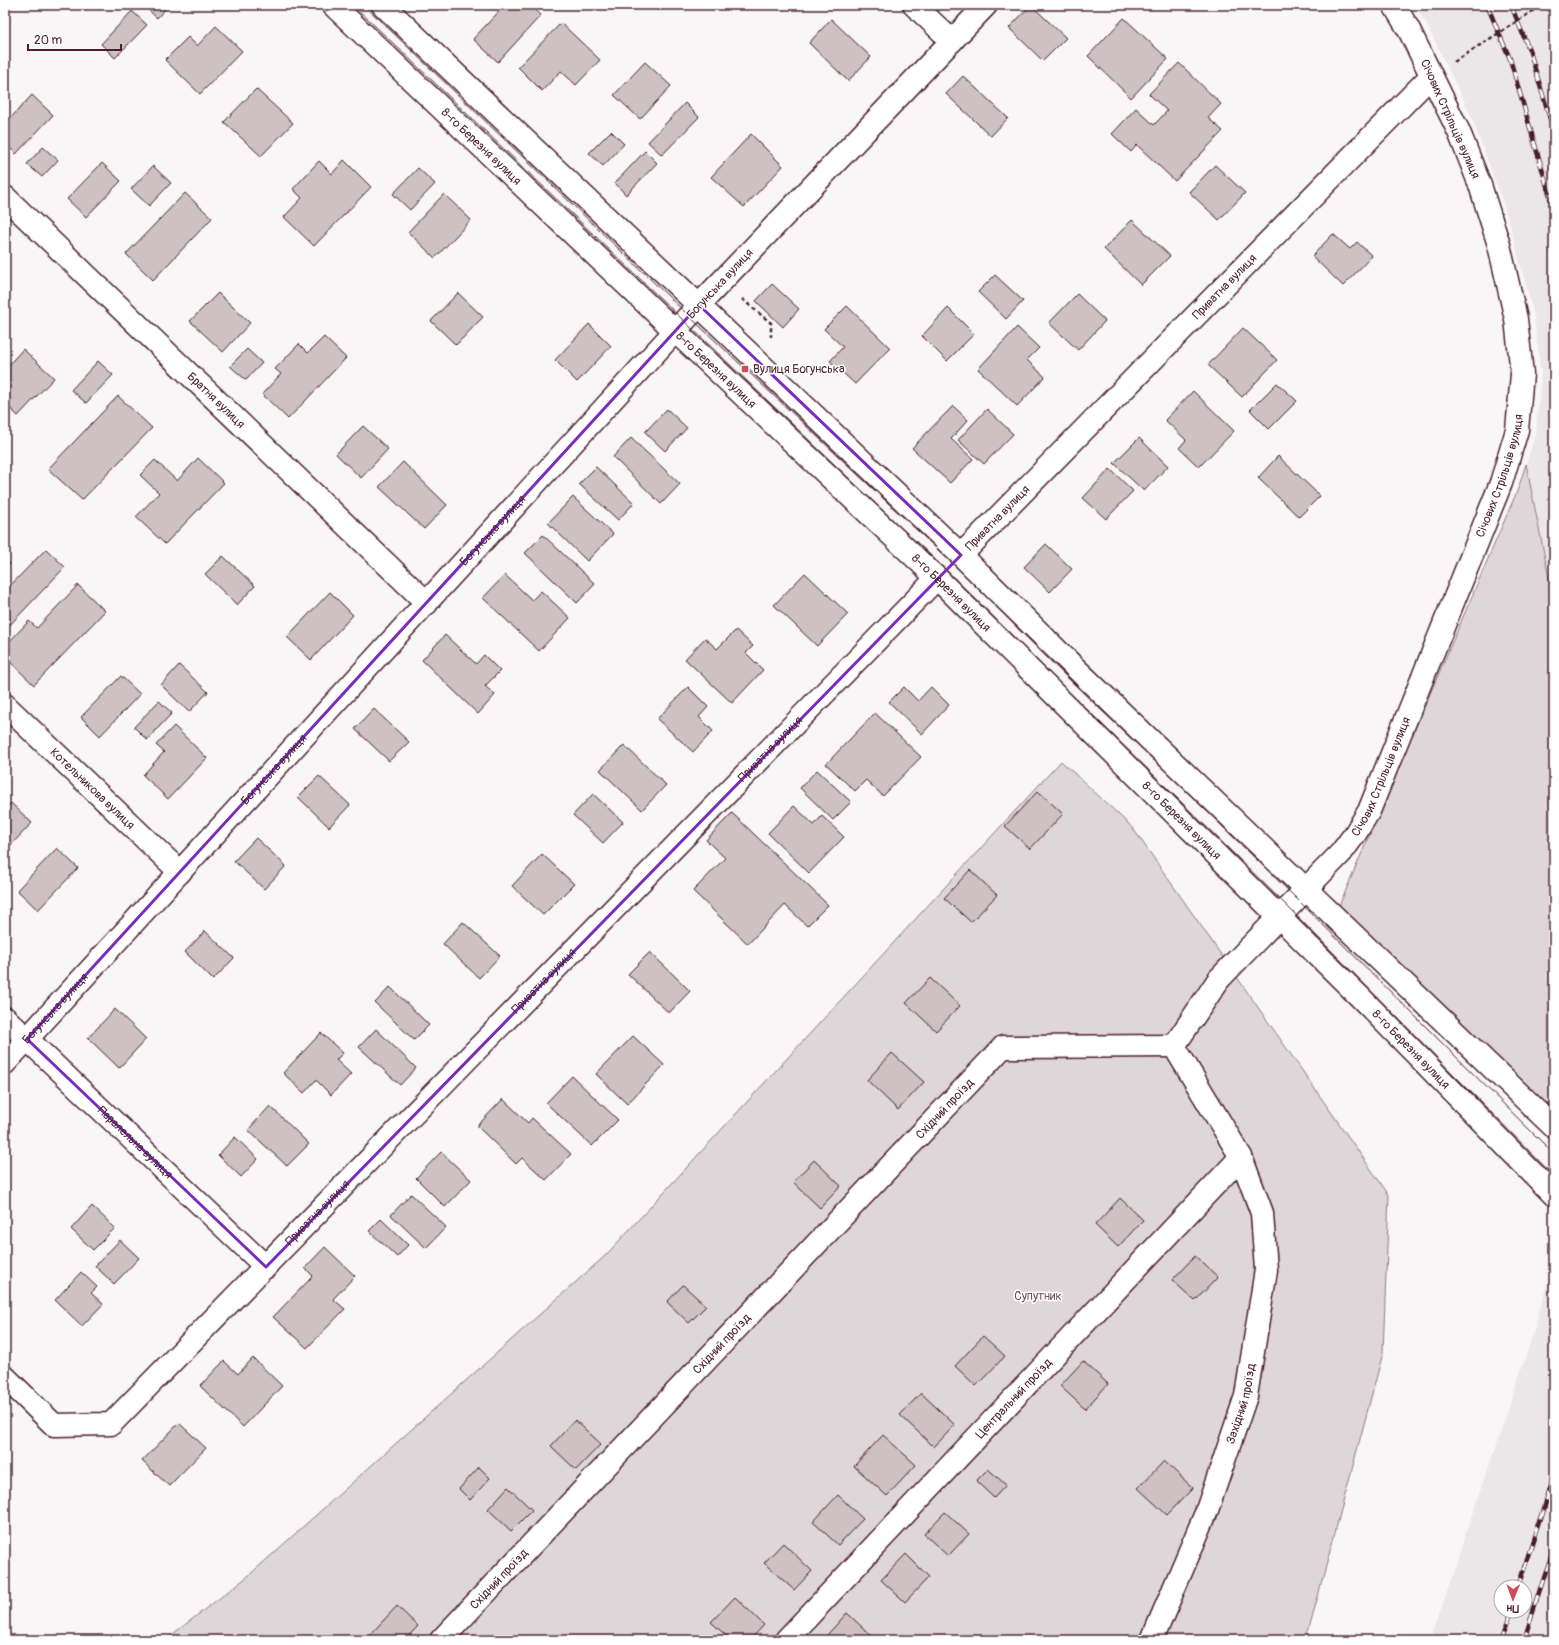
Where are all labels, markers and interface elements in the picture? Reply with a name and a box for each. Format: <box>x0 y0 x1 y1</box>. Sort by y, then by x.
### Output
scale bar <box>28 26 121 52</box>
text: 20 m <box>34 33 63 48</box>
street label: Січових Стрільців вулиця <box>1417 57 1483 181</box>
street label: 8-го Березня вулиця <box>438 105 525 188</box>
street label: Богунська вулиця <box>684 245 757 322</box>
street label: Приватна вулиця <box>1189 250 1260 322</box>
street label: 8-го Березня вулиця <box>673 328 760 411</box>
place label: Вулиця Богунська <box>753 362 845 377</box>
marker: Вулиця Богунська <box>740 364 750 374</box>
street label: Братня вулиця <box>184 369 248 432</box>
street label: Січових Стрільців вулиця <box>1472 413 1526 539</box>
street label: Приватна вулиця <box>962 482 1033 554</box>
street label: Богунська вулиця <box>456 492 529 569</box>
street label: 8-го Березня вулиця <box>909 551 994 635</box>
street label: Приватна вулиця <box>735 713 806 785</box>
street label: Січових Стрільців вулиця <box>1348 714 1414 839</box>
street label: Богунська вулиця <box>238 731 310 808</box>
street label: Котельникова вулиця <box>47 745 138 833</box>
street label: 8-го Березня вулиця <box>1139 778 1225 863</box>
street label: Приватна вулиця <box>508 945 579 1017</box>
street label: Богунська вулиця <box>19 970 91 1047</box>
street label: 8-го Березня вулиця <box>1369 1006 1453 1092</box>
street label: Східний проїзд <box>912 1075 977 1142</box>
street label: Паралельна вулиця <box>95 1103 176 1182</box>
street label: Приватна вулиця <box>282 1176 353 1249</box>
park label: Супутник <box>1014 1289 1062 1304</box>
street label: Східний проїзд <box>689 1310 754 1377</box>
street label: Центральний проїзд <box>972 1355 1056 1442</box>
street label: Західний проїзд <box>1223 1362 1259 1446</box>
street label: Східний проїзд <box>467 1545 532 1612</box>
north arrow <box>1493 1579 1533 1619</box>
text: Пн <box>1506 1602 1519 1615</box>

